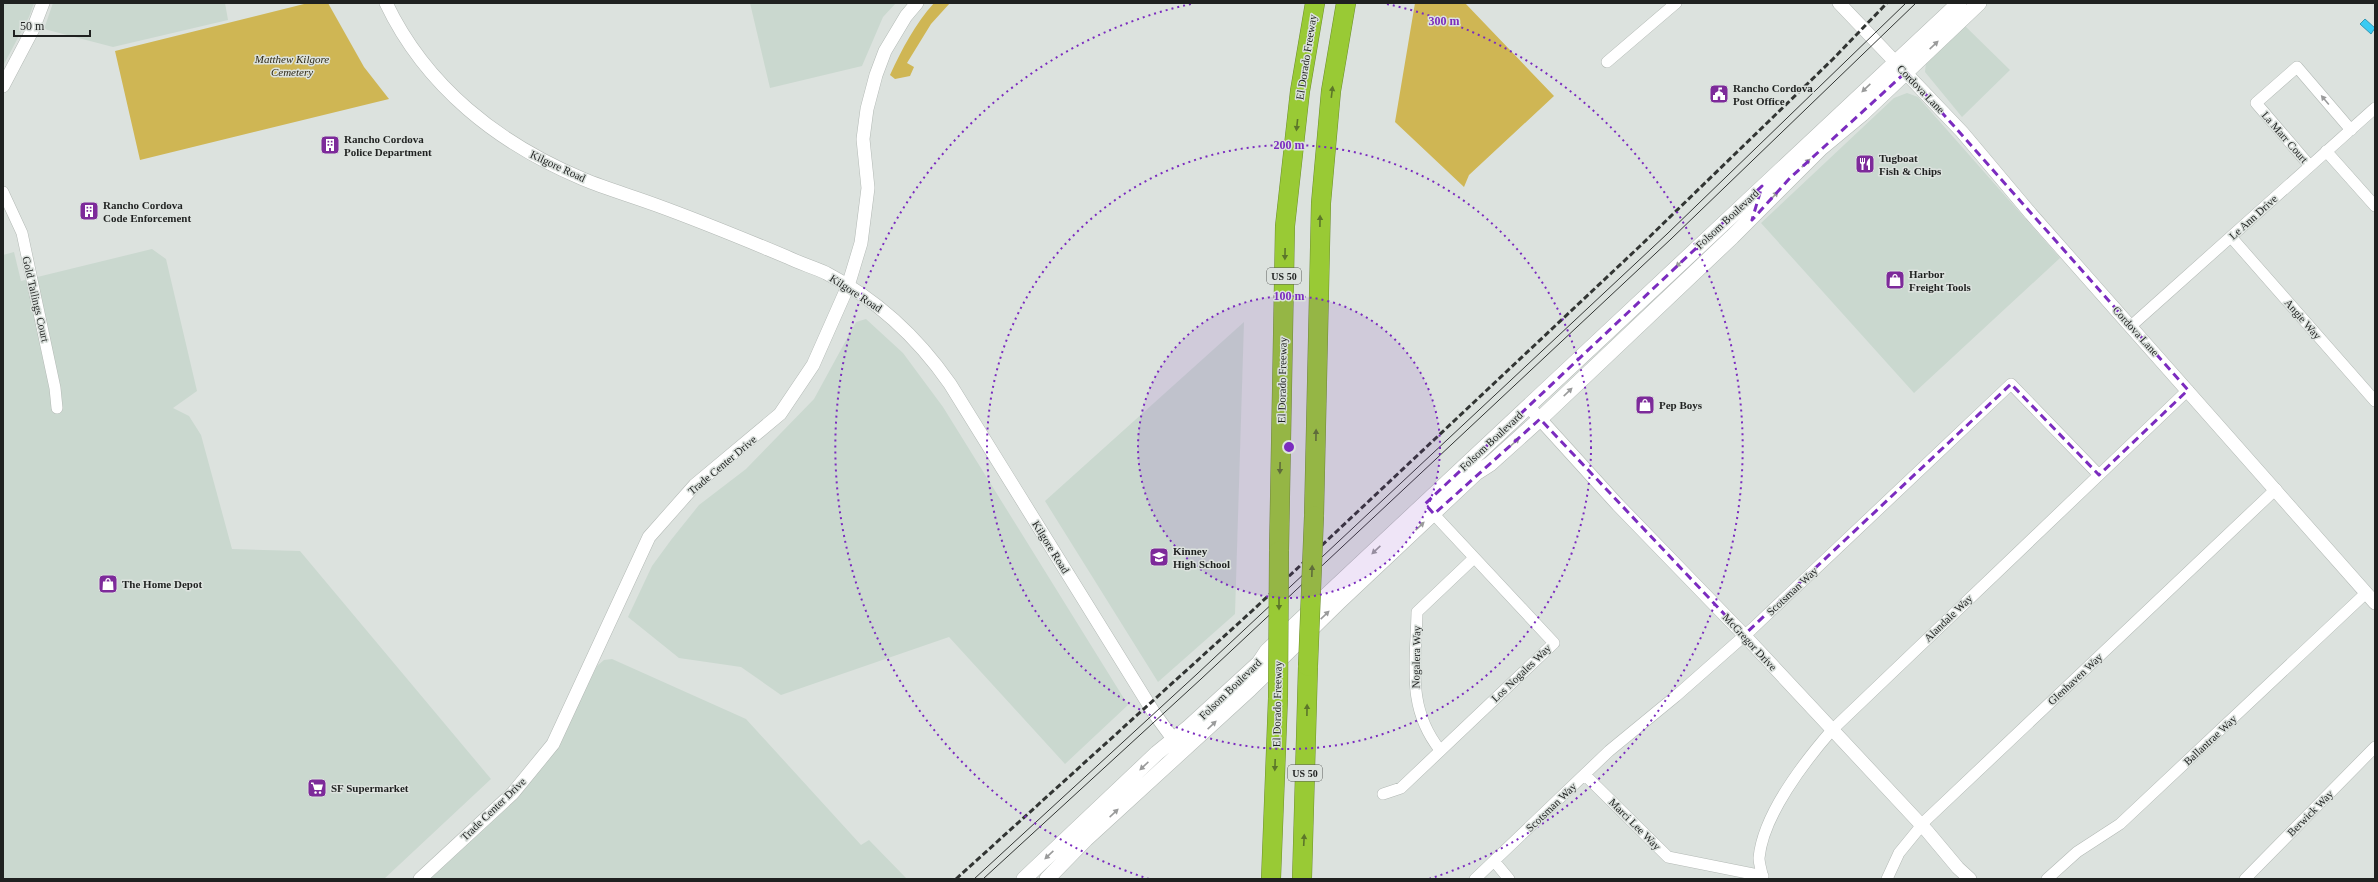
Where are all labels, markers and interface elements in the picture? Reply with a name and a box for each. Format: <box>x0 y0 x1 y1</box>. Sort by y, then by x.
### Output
scale bar <box>14 12 90 38</box>
street label: El Dorado Freeway <box>1293 13 1319 100</box>
text: 300 m <box>1429 14 1460 28</box>
text: 50 m <box>20 19 45 33</box>
one-way arrow <box>1929 40 1939 50</box>
park label: Matthew Kilgore Cemetery <box>254 53 329 78</box>
street label: Cordova Lane <box>1895 62 1947 116</box>
place label: Rancho Cordova Post Office <box>1733 82 1813 107</box>
public building icon: Rancho Cordova Post Office <box>1708 83 1730 105</box>
one-way arrow <box>1861 83 1871 93</box>
one-way arrow <box>1329 86 1335 98</box>
one-way arrow <box>2321 95 2330 105</box>
street label: La Marr Court <box>2259 109 2311 165</box>
one-way arrow <box>1293 119 1300 131</box>
place label: Rancho Cordova Police Department <box>344 133 432 158</box>
building icon: Rancho Cordova Police Department <box>319 134 341 156</box>
text: 200 m <box>1274 138 1305 152</box>
street label: Kilgore Road <box>528 148 588 184</box>
place label: Tugboat Fish & Chips <box>1879 152 1942 177</box>
restaurant icon: Tugboat Fish & Chips <box>1854 153 1876 175</box>
one-way arrow <box>1801 158 1811 168</box>
street label: Folsom Boulevard <box>1693 186 1761 251</box>
one-way arrow <box>1769 191 1779 201</box>
street label: Le Ann Drive <box>2227 192 2280 242</box>
place label: Rancho Cordova Code Enforcement <box>103 199 191 224</box>
building icon: Rancho Cordova Code Enforcement <box>78 200 100 222</box>
one-way arrow <box>1317 214 1323 227</box>
one-way arrow <box>1281 248 1288 260</box>
street label: Gold Tailings Court <box>20 255 52 343</box>
one-way arrow <box>1675 258 1685 268</box>
road number: US 50 <box>1267 268 1301 284</box>
place label: Harbor Freight Tools <box>1909 268 1972 293</box>
shop icon: Harbor Freight Tools <box>1884 269 1906 291</box>
street label: Kilgore Road <box>828 272 885 315</box>
text: 100 m <box>1274 289 1305 303</box>
street label: Angie Way <box>2282 296 2324 342</box>
street label: Cordova Lane <box>2111 304 2161 358</box>
street label: El Dorado Freeway <box>1275 336 1289 423</box>
one-way arrow <box>1563 387 1573 397</box>
shop icon: Pep Boys <box>1634 394 1656 416</box>
place label: Pep Boys <box>1659 399 1703 411</box>
street label: Folsom Boulevard <box>1457 408 1525 473</box>
one-way arrow <box>1313 428 1319 441</box>
street label: Trade Center Drive <box>686 433 759 497</box>
one-way arrow <box>1509 437 1520 446</box>
centre of rings <box>1282 440 1296 454</box>
one-way arrow <box>1277 462 1284 474</box>
street label: Kilgore Road <box>1030 519 1072 576</box>
one-way arrow <box>1415 522 1425 531</box>
place label: Kinney High School <box>1173 545 1230 570</box>
school or university icon: Kinney High School <box>1148 546 1170 568</box>
one-way arrow <box>1371 546 1381 555</box>
street label: Scotsman Way <box>1764 564 1820 618</box>
one-way arrow <box>1308 565 1315 577</box>
shop icon: The Home Depot <box>97 573 119 595</box>
place label: The Home Depot <box>122 578 202 590</box>
street label: Alandale Way <box>1921 592 1975 644</box>
one-way arrow <box>1276 598 1282 611</box>
one-way arrow <box>1320 610 1330 620</box>
street label: McGregor Drive <box>1721 611 1780 673</box>
street label: Nogalera Way <box>1409 625 1423 688</box>
street label: Los Nogales Way <box>1489 641 1553 704</box>
street label: Glenhaven Way <box>2045 650 2105 707</box>
street label: Folsom Boulevard <box>1196 656 1264 722</box>
street label: El Dorado Freeway <box>1270 660 1284 747</box>
one-way arrow <box>1304 703 1310 716</box>
street label: Ballantrae Way <box>2181 712 2239 767</box>
one-way arrow <box>1207 721 1216 730</box>
one-way arrow <box>1272 759 1279 771</box>
one-way arrow <box>1139 761 1149 770</box>
road number: US 50 <box>1288 765 1322 781</box>
street label: Trade Center Drive <box>458 775 528 843</box>
supermarket icon: SF Supermarket <box>306 777 328 799</box>
street label: Scotsman Way <box>1523 780 1579 834</box>
place label: SF Supermarket <box>331 782 409 794</box>
street label: Berwick Way <box>2285 787 2336 838</box>
street label: Marci Lee Way <box>1607 796 1664 853</box>
one-way arrow <box>1109 808 1119 818</box>
one-way arrow <box>1300 834 1307 846</box>
one-way arrow <box>1044 850 1054 860</box>

